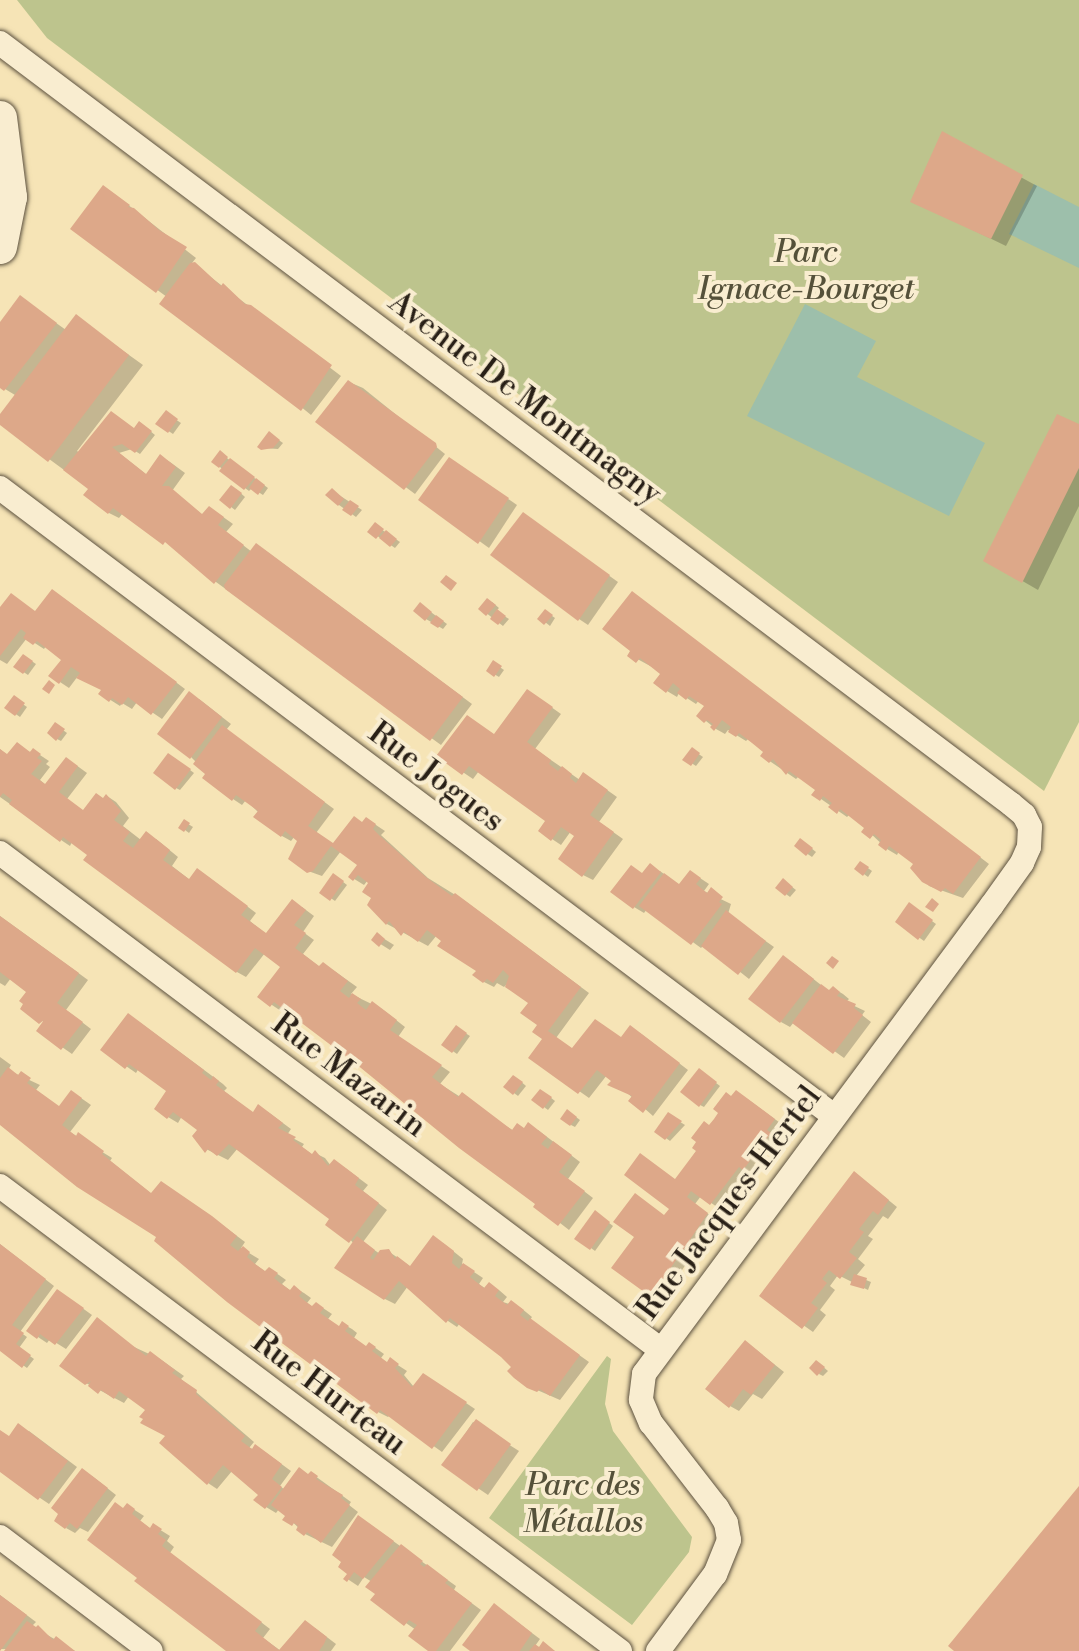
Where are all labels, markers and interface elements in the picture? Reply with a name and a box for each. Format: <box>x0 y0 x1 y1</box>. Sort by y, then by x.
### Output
park label: Parc Ignace-Bourget <box>698 234 914 309</box>
street label: Avenue De Montmagny <box>381 283 669 513</box>
street label: Rue Jogues <box>361 714 511 840</box>
street label: Rue Mazarin <box>264 1005 434 1145</box>
street label: Rue Jacques-Hertel <box>628 1078 830 1328</box>
street label: Rue Hurteau <box>244 1322 414 1464</box>
park label: Parc des Métallos <box>523 1467 643 1542</box>

